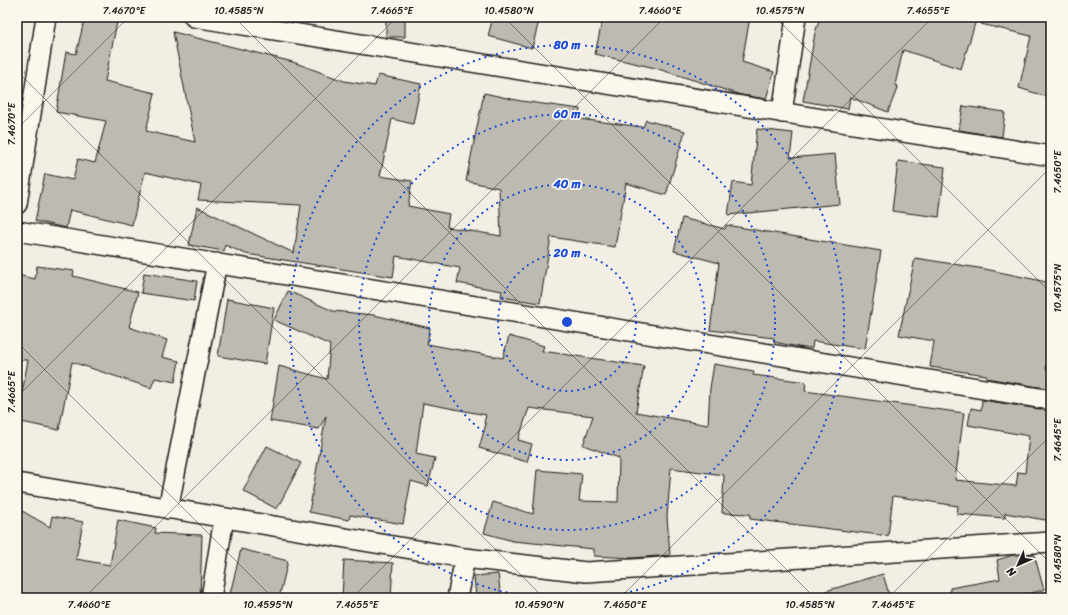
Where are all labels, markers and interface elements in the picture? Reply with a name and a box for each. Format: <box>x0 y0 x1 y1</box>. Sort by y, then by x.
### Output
text: 7.4670°E <box>103 2 147 20</box>
text: 10.4585°N <box>214 2 264 20</box>
text: 7.4665°E <box>371 2 415 20</box>
text: 10.4580°N <box>484 2 534 20</box>
text: 7.4660°E <box>639 2 683 20</box>
text: 10.4575°N <box>755 2 805 20</box>
text: 7.4655°E <box>907 2 951 20</box>
text: 80 m <box>552 34 581 56</box>
text: 7.4670°E <box>3 101 21 145</box>
text: 60 m <box>553 103 581 125</box>
text: 7.4650°E <box>1049 149 1067 193</box>
text: 40 m <box>552 173 581 195</box>
text: 20 m <box>553 242 581 264</box>
text: 10.4575°N <box>1049 263 1067 313</box>
centre of rings <box>560 315 574 329</box>
text: 7.4665°E <box>3 369 21 413</box>
text: 7.4645°E <box>1049 417 1067 461</box>
text: 10.4580°N <box>1049 534 1067 584</box>
north arrow <box>998 545 1038 585</box>
text: N <box>1002 562 1021 582</box>
text: 7.4660°E <box>68 596 112 614</box>
text: 10.4595°N <box>243 596 293 614</box>
text: 7.4655°E <box>336 596 380 614</box>
text: 10.4590°N <box>514 596 564 614</box>
text: 7.4650°E <box>604 596 648 614</box>
text: 10.4585°N <box>785 596 835 614</box>
text: 7.4645°E <box>872 596 916 614</box>

